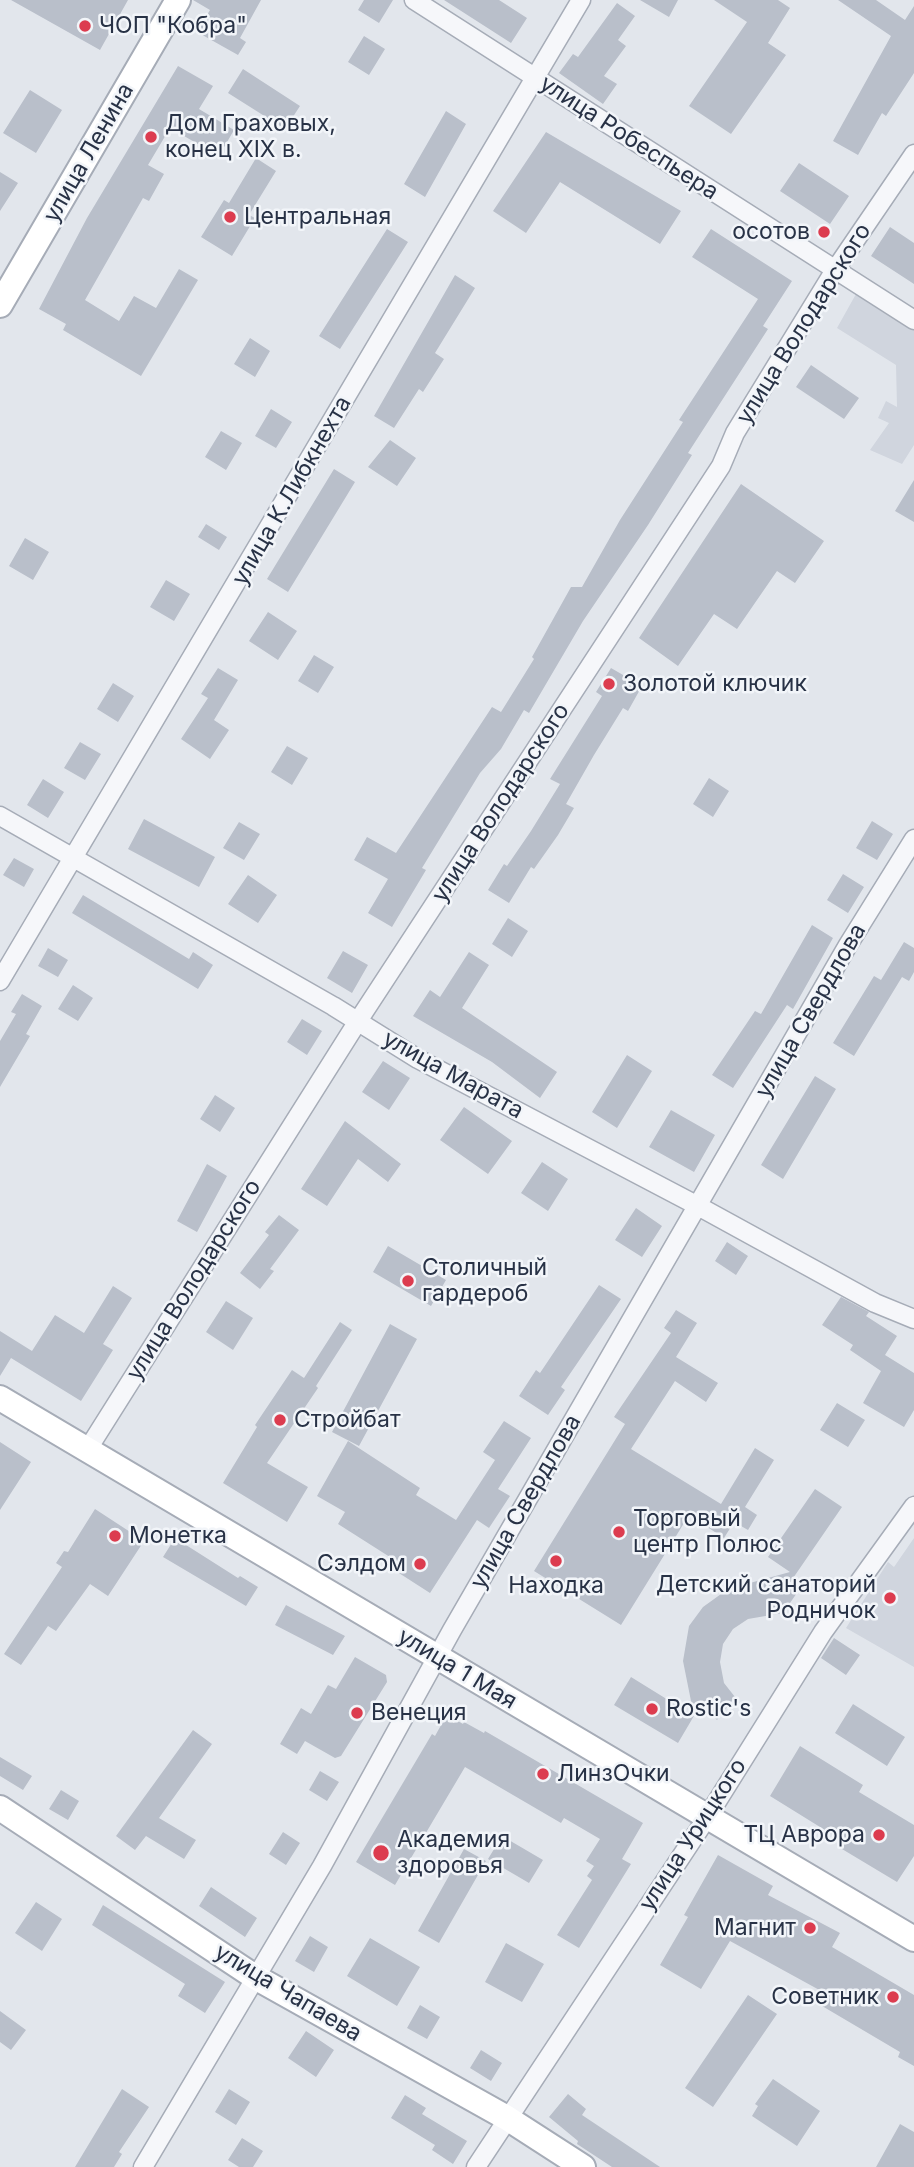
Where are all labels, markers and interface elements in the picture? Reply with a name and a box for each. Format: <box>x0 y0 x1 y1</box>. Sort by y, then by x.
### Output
place label: ЧОП "Кобра" <box>99 12 247 40</box>
marker: ЧОП "Кобра" <box>77 18 93 34</box>
street label: улица Робеспьера <box>535 70 723 206</box>
street label: улица Ленина <box>38 78 140 228</box>
place label: Дом Граховых, конец XIX в. <box>165 110 336 164</box>
marker: Дом Граховых, конец XIX в. <box>143 129 159 145</box>
place label: Центральная <box>244 203 391 231</box>
marker: Центральная <box>222 209 238 225</box>
place label: осотов <box>732 218 810 246</box>
street label: улица Володарского <box>731 219 877 429</box>
marker: осотов <box>816 224 832 240</box>
street label: улица К.Либкнехта <box>227 391 357 591</box>
place label: Золотой ключик <box>623 670 807 698</box>
marker: Золотой ключик <box>601 676 617 692</box>
street label: улица Володарского <box>426 698 576 908</box>
street label: улица Свердлова <box>750 919 872 1103</box>
street label: улица Марата <box>378 1025 528 1125</box>
street label: улица Володарского <box>121 1175 267 1385</box>
place label: Столичный гардероб <box>422 1254 547 1308</box>
marker: Столичный гардероб <box>400 1273 416 1289</box>
place label: Стройбат <box>294 1406 401 1434</box>
street label: улица Свердлова <box>465 1410 587 1594</box>
marker: Стройбат <box>272 1412 288 1428</box>
place label: Торговый центр Полюс <box>633 1505 782 1559</box>
place label: Монетка <box>129 1522 227 1550</box>
marker: Торговый центр Полюс <box>611 1524 627 1540</box>
marker: Монетка <box>107 1528 123 1544</box>
place label: Сэлдом <box>317 1550 406 1578</box>
marker: Находка <box>548 1553 564 1569</box>
marker: Сэлдом <box>412 1556 428 1572</box>
place label: Детский санаторий Родничок <box>656 1571 876 1625</box>
place label: Находка <box>508 1572 604 1600</box>
marker: Детский санаторий Родничок <box>882 1590 898 1606</box>
street label: улица 1 Мая <box>392 1623 522 1715</box>
place label: Rostic's <box>666 1695 751 1723</box>
place label: Венеция <box>371 1699 467 1727</box>
marker: Rostic's <box>644 1701 660 1717</box>
marker: Венеция <box>349 1705 365 1721</box>
street label: улица Урицкого <box>634 1754 752 1916</box>
place label: ЛинзОчки <box>557 1760 670 1788</box>
marker: ЛинзОчки <box>535 1766 551 1782</box>
place label: ТЦ Аврора <box>743 1821 865 1849</box>
place label: Академия здоровья <box>397 1826 510 1880</box>
marker: ТЦ Аврора <box>871 1827 887 1843</box>
marker: Академия здоровья <box>371 1843 391 1863</box>
place label: Магнит <box>714 1914 796 1942</box>
marker: Магнит <box>802 1920 818 1936</box>
street label: улица Чапаева <box>209 1938 367 2048</box>
place label: Советник <box>771 1983 879 2011</box>
marker: Советник <box>885 1989 901 2005</box>

